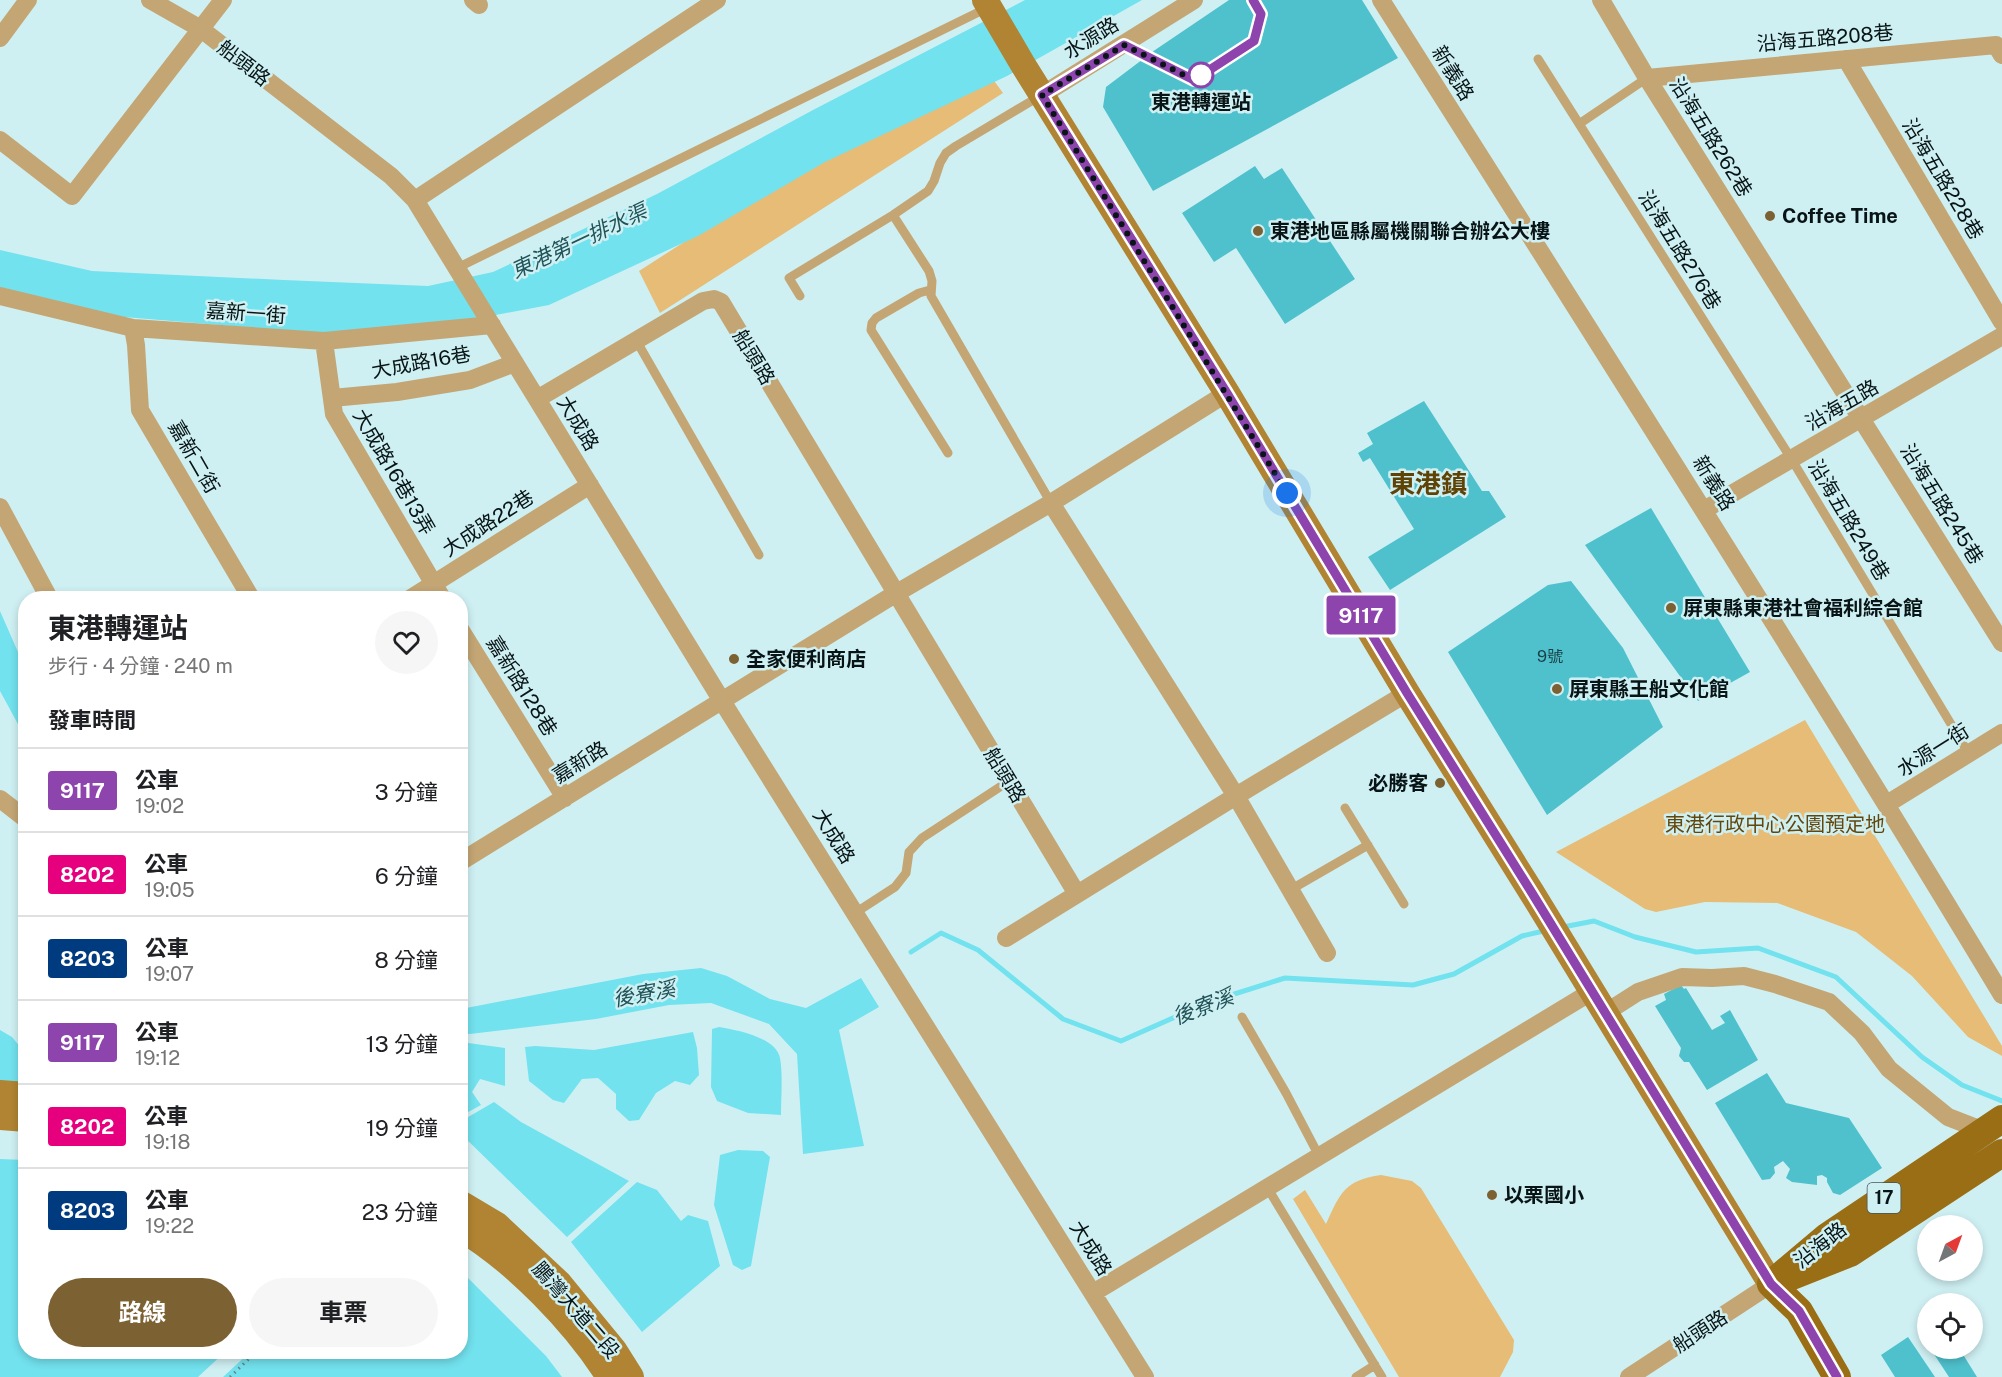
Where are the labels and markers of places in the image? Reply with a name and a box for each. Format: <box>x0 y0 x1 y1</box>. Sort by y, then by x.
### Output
marker: 東港轉運站 <box>1188 62 1214 88</box>
place label: 東港轉運站 <box>1151 90 1251 114</box>
place label: Coffee Time <box>1782 204 1898 228</box>
marker: Coffee Time <box>1763 209 1777 223</box>
place label: 東港地區縣屬機關聯合辦公大樓 <box>1270 219 1550 243</box>
marker: 東港地區縣屬機關聯合辦公大樓 <box>1251 224 1265 238</box>
place label: 屏東縣東港社會福利綜合館 <box>1683 596 1923 620</box>
marker: 屏東縣東港社會福利綜合館 <box>1664 601 1678 615</box>
place label: 全家便利商店 <box>746 647 866 671</box>
marker: 全家便利商店 <box>727 652 741 666</box>
place label: 屏東縣王船文化館 <box>1569 677 1729 701</box>
marker: 屏東縣王船文化館 <box>1550 682 1564 696</box>
place label: 必勝客 <box>1368 771 1428 795</box>
marker: 必勝客 <box>1433 776 1447 790</box>
place label: 以栗國小 <box>1504 1183 1584 1207</box>
marker: 以栗國小 <box>1485 1188 1499 1202</box>

